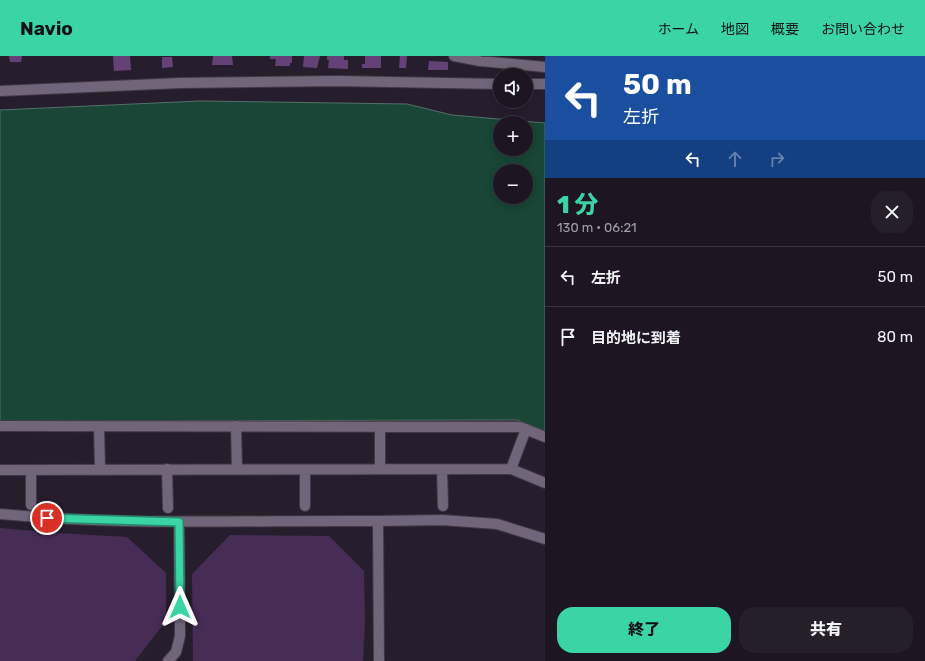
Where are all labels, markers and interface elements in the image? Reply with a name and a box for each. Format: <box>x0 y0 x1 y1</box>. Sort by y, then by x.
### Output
text: Navio <box>20 17 73 40</box>
text: ホーム <box>657 21 699 38</box>
text: 地図 <box>721 21 749 38</box>
text: 概要 <box>771 21 799 38</box>
text: お問い合わせ <box>821 21 905 38</box>
map controls <box>493 68 533 204</box>
button: sound <box>493 68 533 108</box>
text: 50 m <box>623 68 692 101</box>
icon: left <box>557 72 609 124</box>
text: 左折 <box>623 106 659 128</box>
button: + <box>493 116 533 156</box>
icon: left <box>682 148 704 170</box>
icon: ahead <box>724 148 746 170</box>
icon: right <box>766 148 788 170</box>
button: − <box>493 164 533 204</box>
text: 1 分 <box>557 191 598 219</box>
button: close <box>871 191 913 233</box>
text: 130 m · 06:21 <box>557 220 637 235</box>
icon: left <box>557 266 579 288</box>
text: 50 m <box>878 268 913 286</box>
text: 左折 <box>591 269 621 287</box>
icon: arrive <box>557 326 579 348</box>
text: 80 m <box>877 328 913 346</box>
text: 目的地に到着 <box>591 329 681 347</box>
pin <box>30 501 64 535</box>
icon: arrive <box>36 507 58 529</box>
position arrow <box>159 586 201 628</box>
button: 終了 <box>557 607 731 653</box>
button: 共有 <box>739 607 913 653</box>

